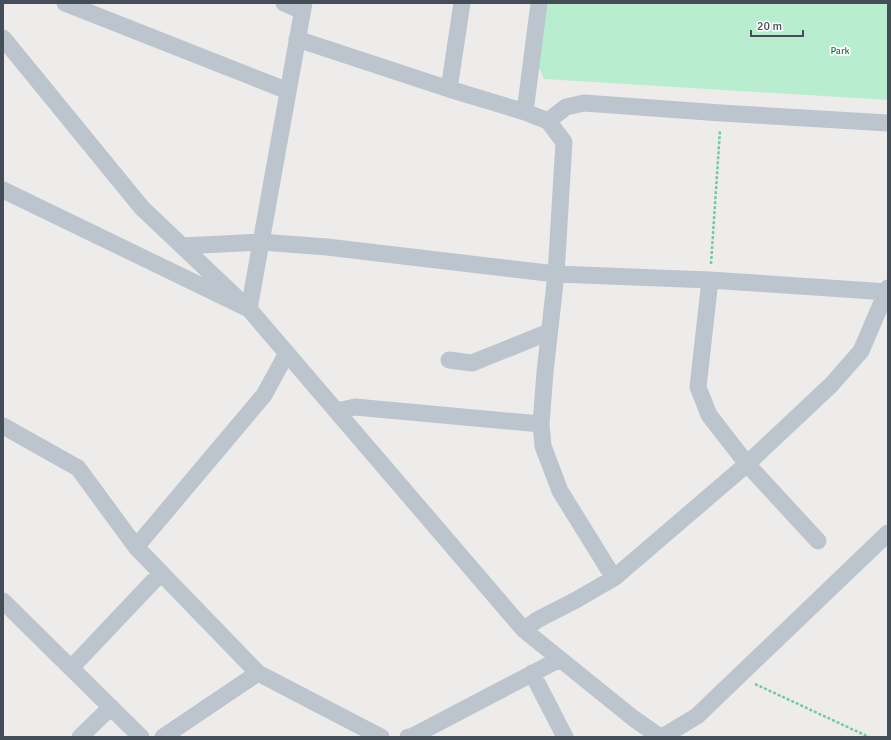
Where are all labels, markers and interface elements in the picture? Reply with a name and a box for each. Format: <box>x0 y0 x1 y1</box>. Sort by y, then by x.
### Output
scale bar <box>751 12 803 38</box>
text: 20 m <box>757 19 782 34</box>
park label: Park <box>830 45 850 57</box>

